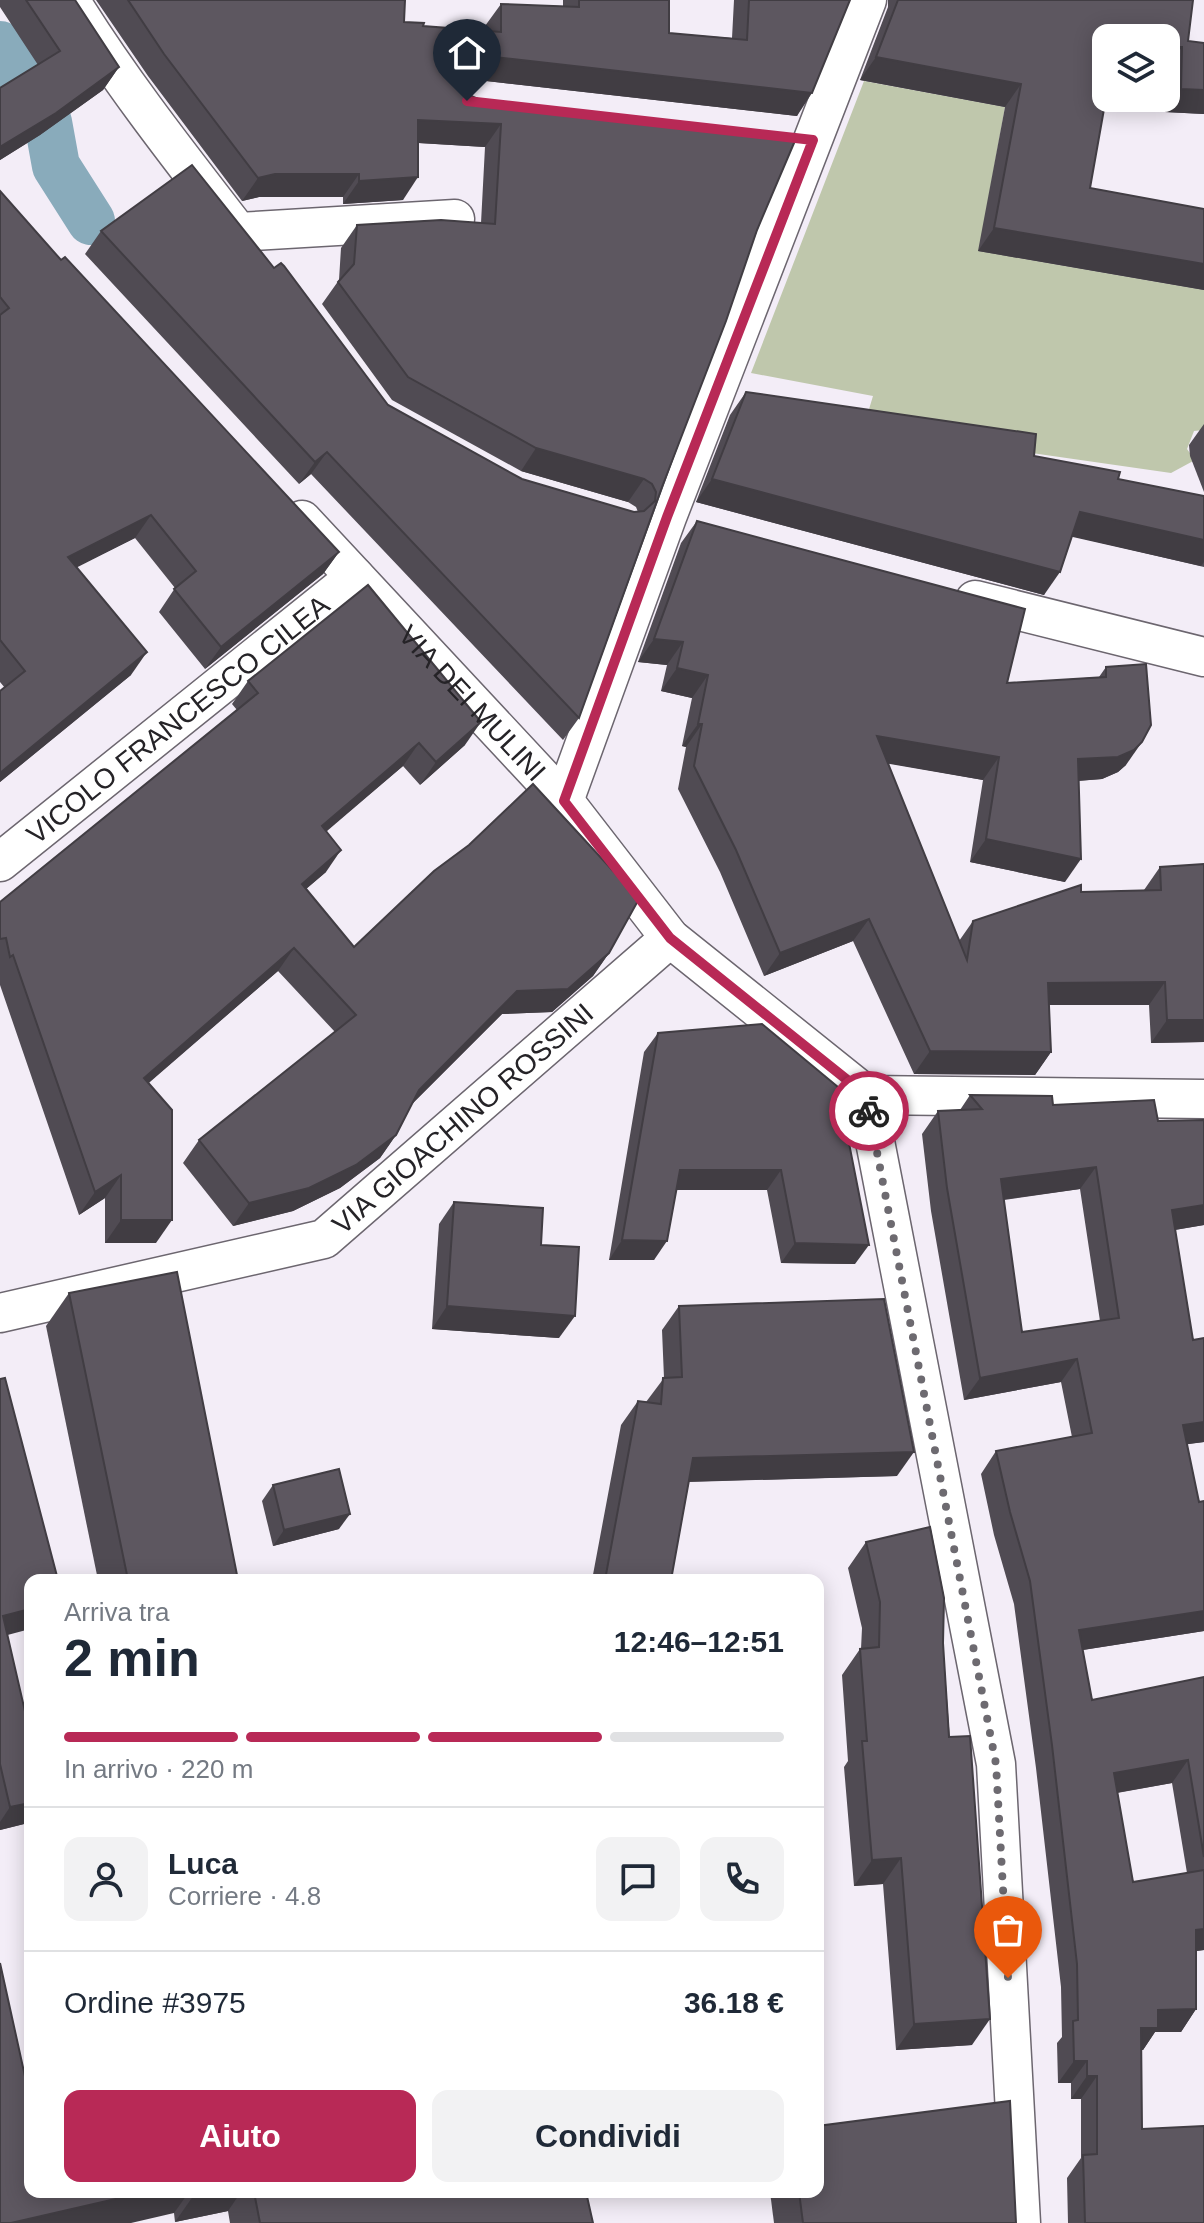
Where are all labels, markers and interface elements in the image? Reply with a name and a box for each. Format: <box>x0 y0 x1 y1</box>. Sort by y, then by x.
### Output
pin <box>433 19 501 101</box>
map controls <box>1092 24 1180 112</box>
button: layers <box>1092 24 1180 112</box>
icon: home <box>445 31 489 75</box>
street label: VICOLO FRANCESCO CILEA <box>21 589 336 850</box>
street label: VIA DEI MULINI <box>392 619 552 787</box>
street label: VIA GIOACHINO ROSSINI <box>326 997 599 1240</box>
courier <box>829 1071 909 1151</box>
icon: bike <box>847 1089 891 1133</box>
text: Arriva tra <box>64 1597 169 1627</box>
text: 12:46–12:51 <box>614 1625 784 1658</box>
text: 2 min <box>64 1629 200 1687</box>
text: In arrivo · 220 m <box>64 1754 253 1784</box>
button: person <box>64 1837 148 1921</box>
button: chat <box>596 1837 680 1921</box>
button: phone <box>700 1837 784 1921</box>
text: Luca <box>168 1847 238 1880</box>
text: Corriere · 4.8 <box>168 1881 321 1911</box>
pin <box>974 1896 1042 1978</box>
icon: bag <box>986 1908 1030 1952</box>
text: Ordine #3975 <box>64 1986 246 2019</box>
text: 36.18 € <box>684 1986 784 2019</box>
button: Aiuto <box>64 2090 416 2182</box>
button: Condividi <box>432 2090 784 2182</box>

